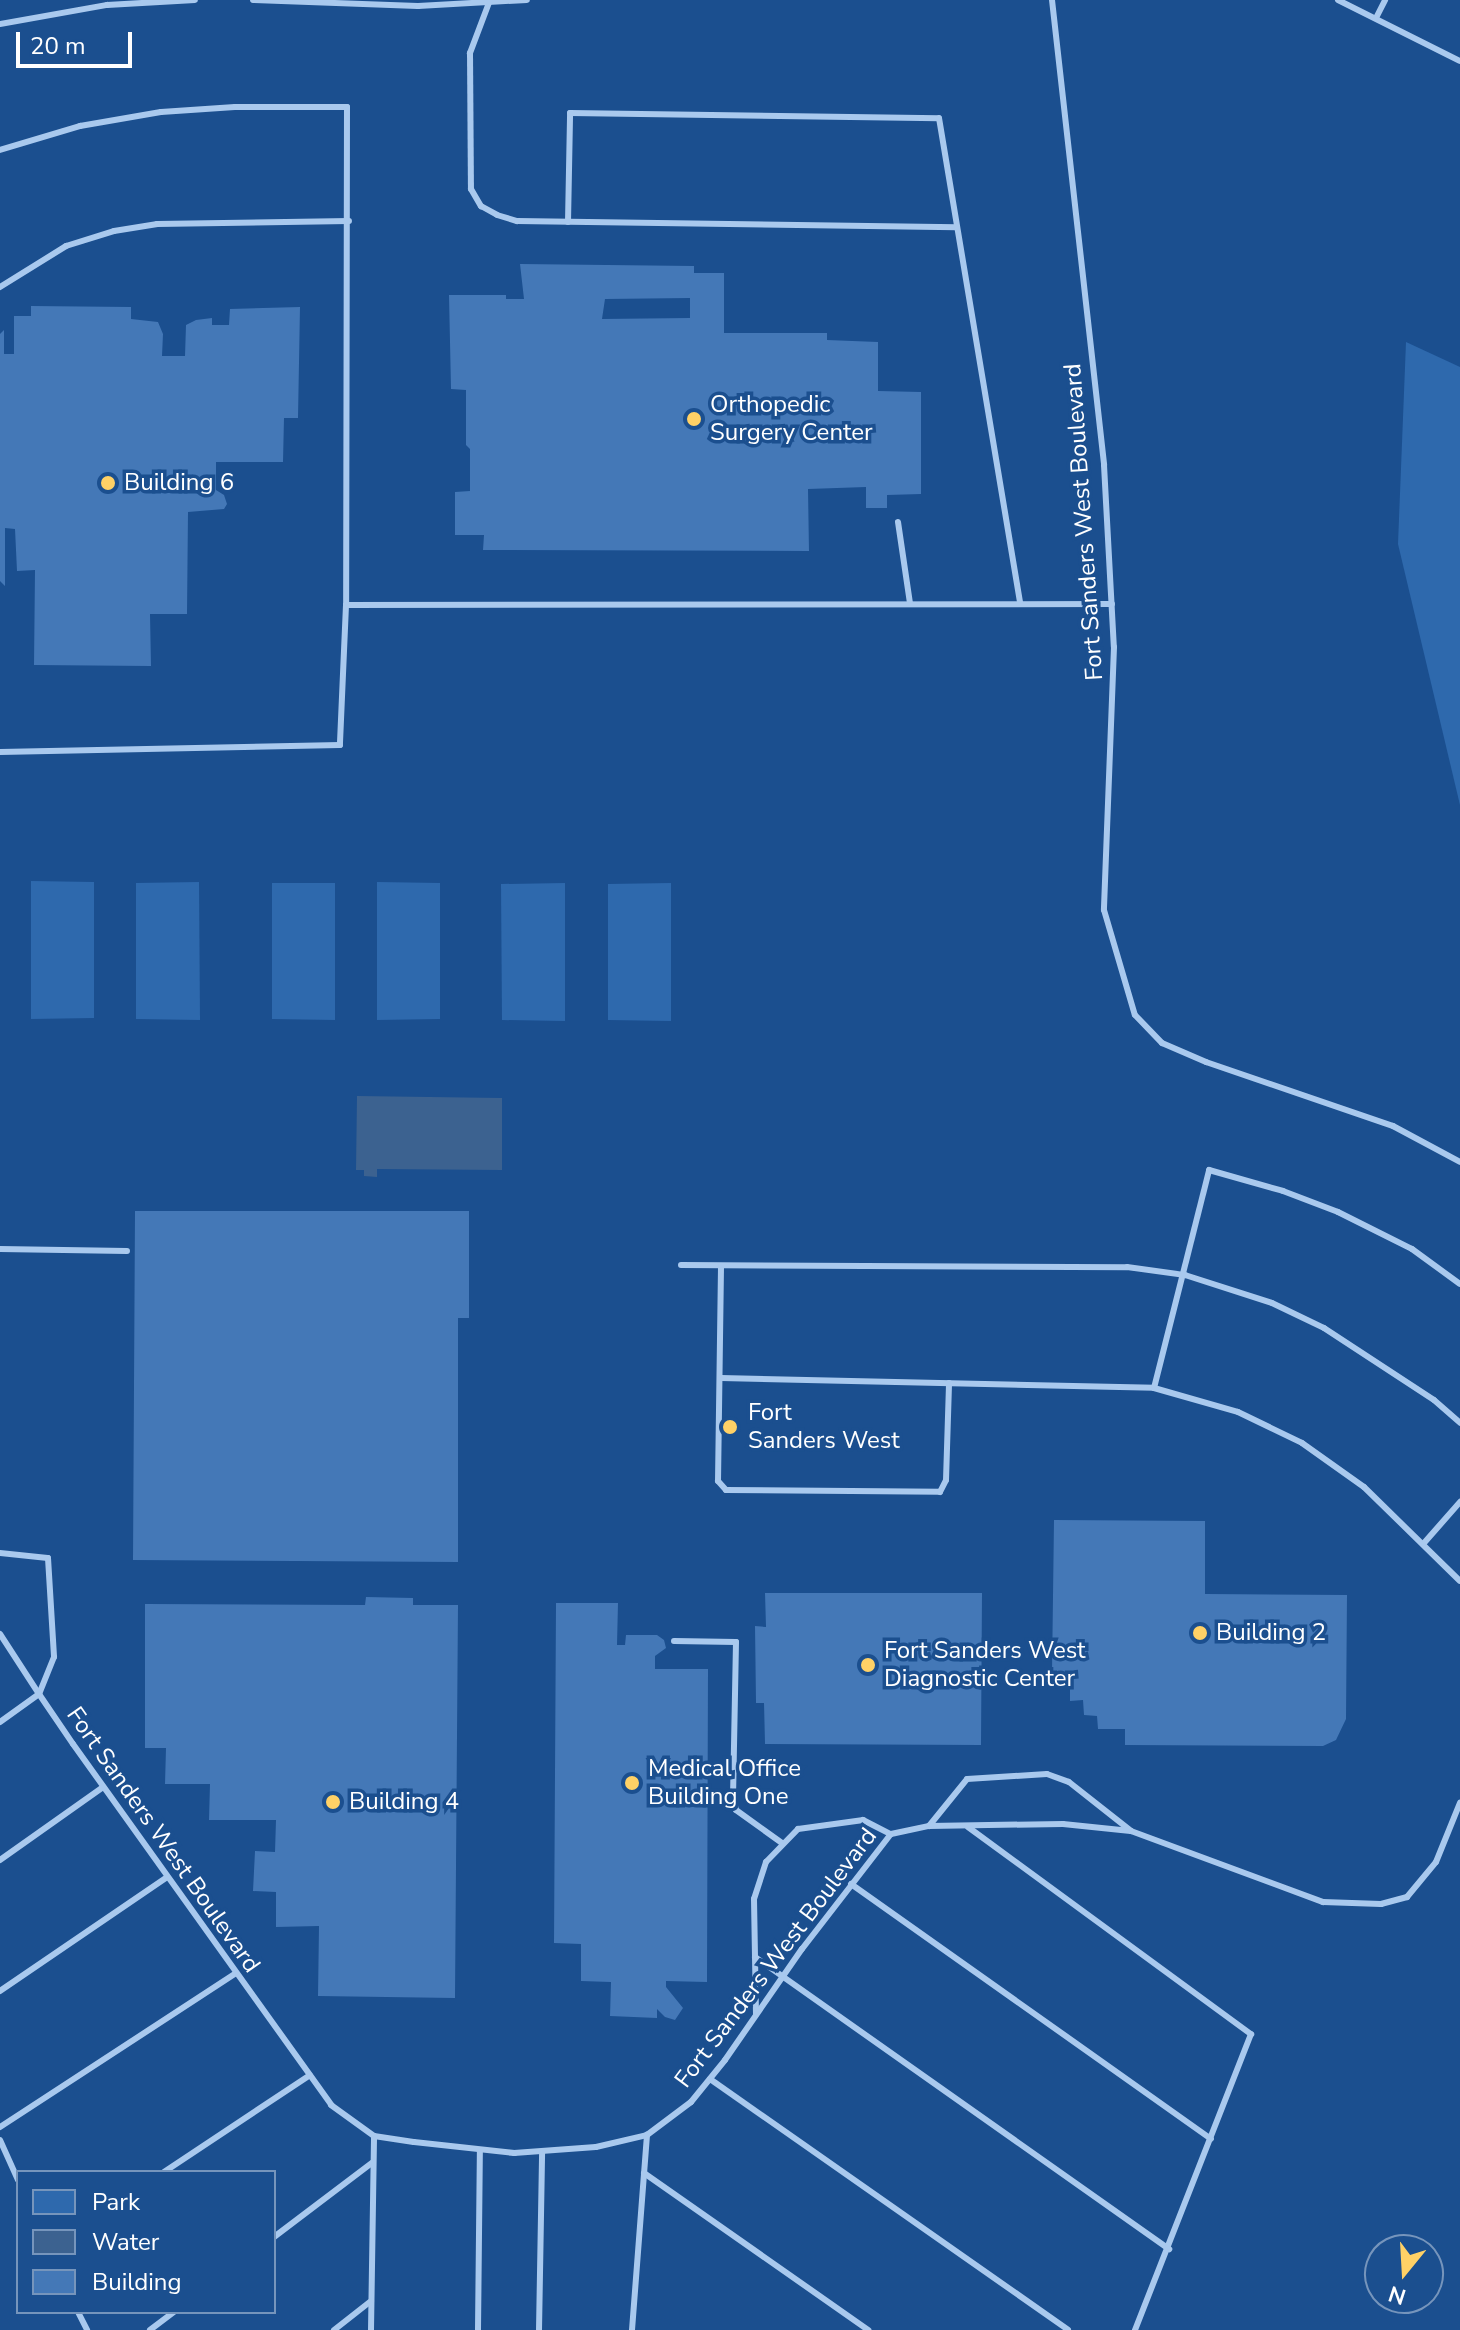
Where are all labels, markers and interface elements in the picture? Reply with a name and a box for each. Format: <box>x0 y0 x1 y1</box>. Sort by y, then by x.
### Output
scale bar <box>20 16 136 66</box>
text: 20 m <box>30 30 86 62</box>
street label: Fort Sanders West Boulevard <box>1059 363 1109 681</box>
place label: Orthopedic Surgery Center <box>710 391 873 447</box>
marker: Orthopedic Surgery Center <box>685 410 703 428</box>
place label: Building 6 <box>124 469 234 497</box>
marker: Building 6 <box>99 474 117 492</box>
place label: Fort Sanders West <box>748 1399 900 1455</box>
marker: Fort Sanders West <box>719 1416 741 1438</box>
place label: Building 2 <box>1216 1619 1326 1647</box>
marker: Building 2 <box>1191 1624 1209 1642</box>
place label: Fort Sanders West Diagnostic Center <box>884 1637 1085 1693</box>
marker: Fort Sanders West Diagnostic Center <box>859 1656 877 1674</box>
street label: Fort Sanders West Boulevard <box>60 1702 266 1978</box>
place label: Medical Office Building One <box>648 1755 801 1811</box>
marker: Medical Office Building One <box>623 1774 641 1792</box>
place label: Building 4 <box>349 1788 459 1816</box>
marker: Building 4 <box>324 1793 342 1811</box>
street label: Fort Sanders West Boulevard <box>669 1823 883 2093</box>
legend <box>16 2170 276 2314</box>
text: Park <box>92 2186 140 2218</box>
text: Water <box>92 2226 159 2258</box>
north arrow <box>1364 2234 1444 2314</box>
text: Building <box>92 2266 182 2298</box>
text: N <box>1385 2278 1410 2312</box>

